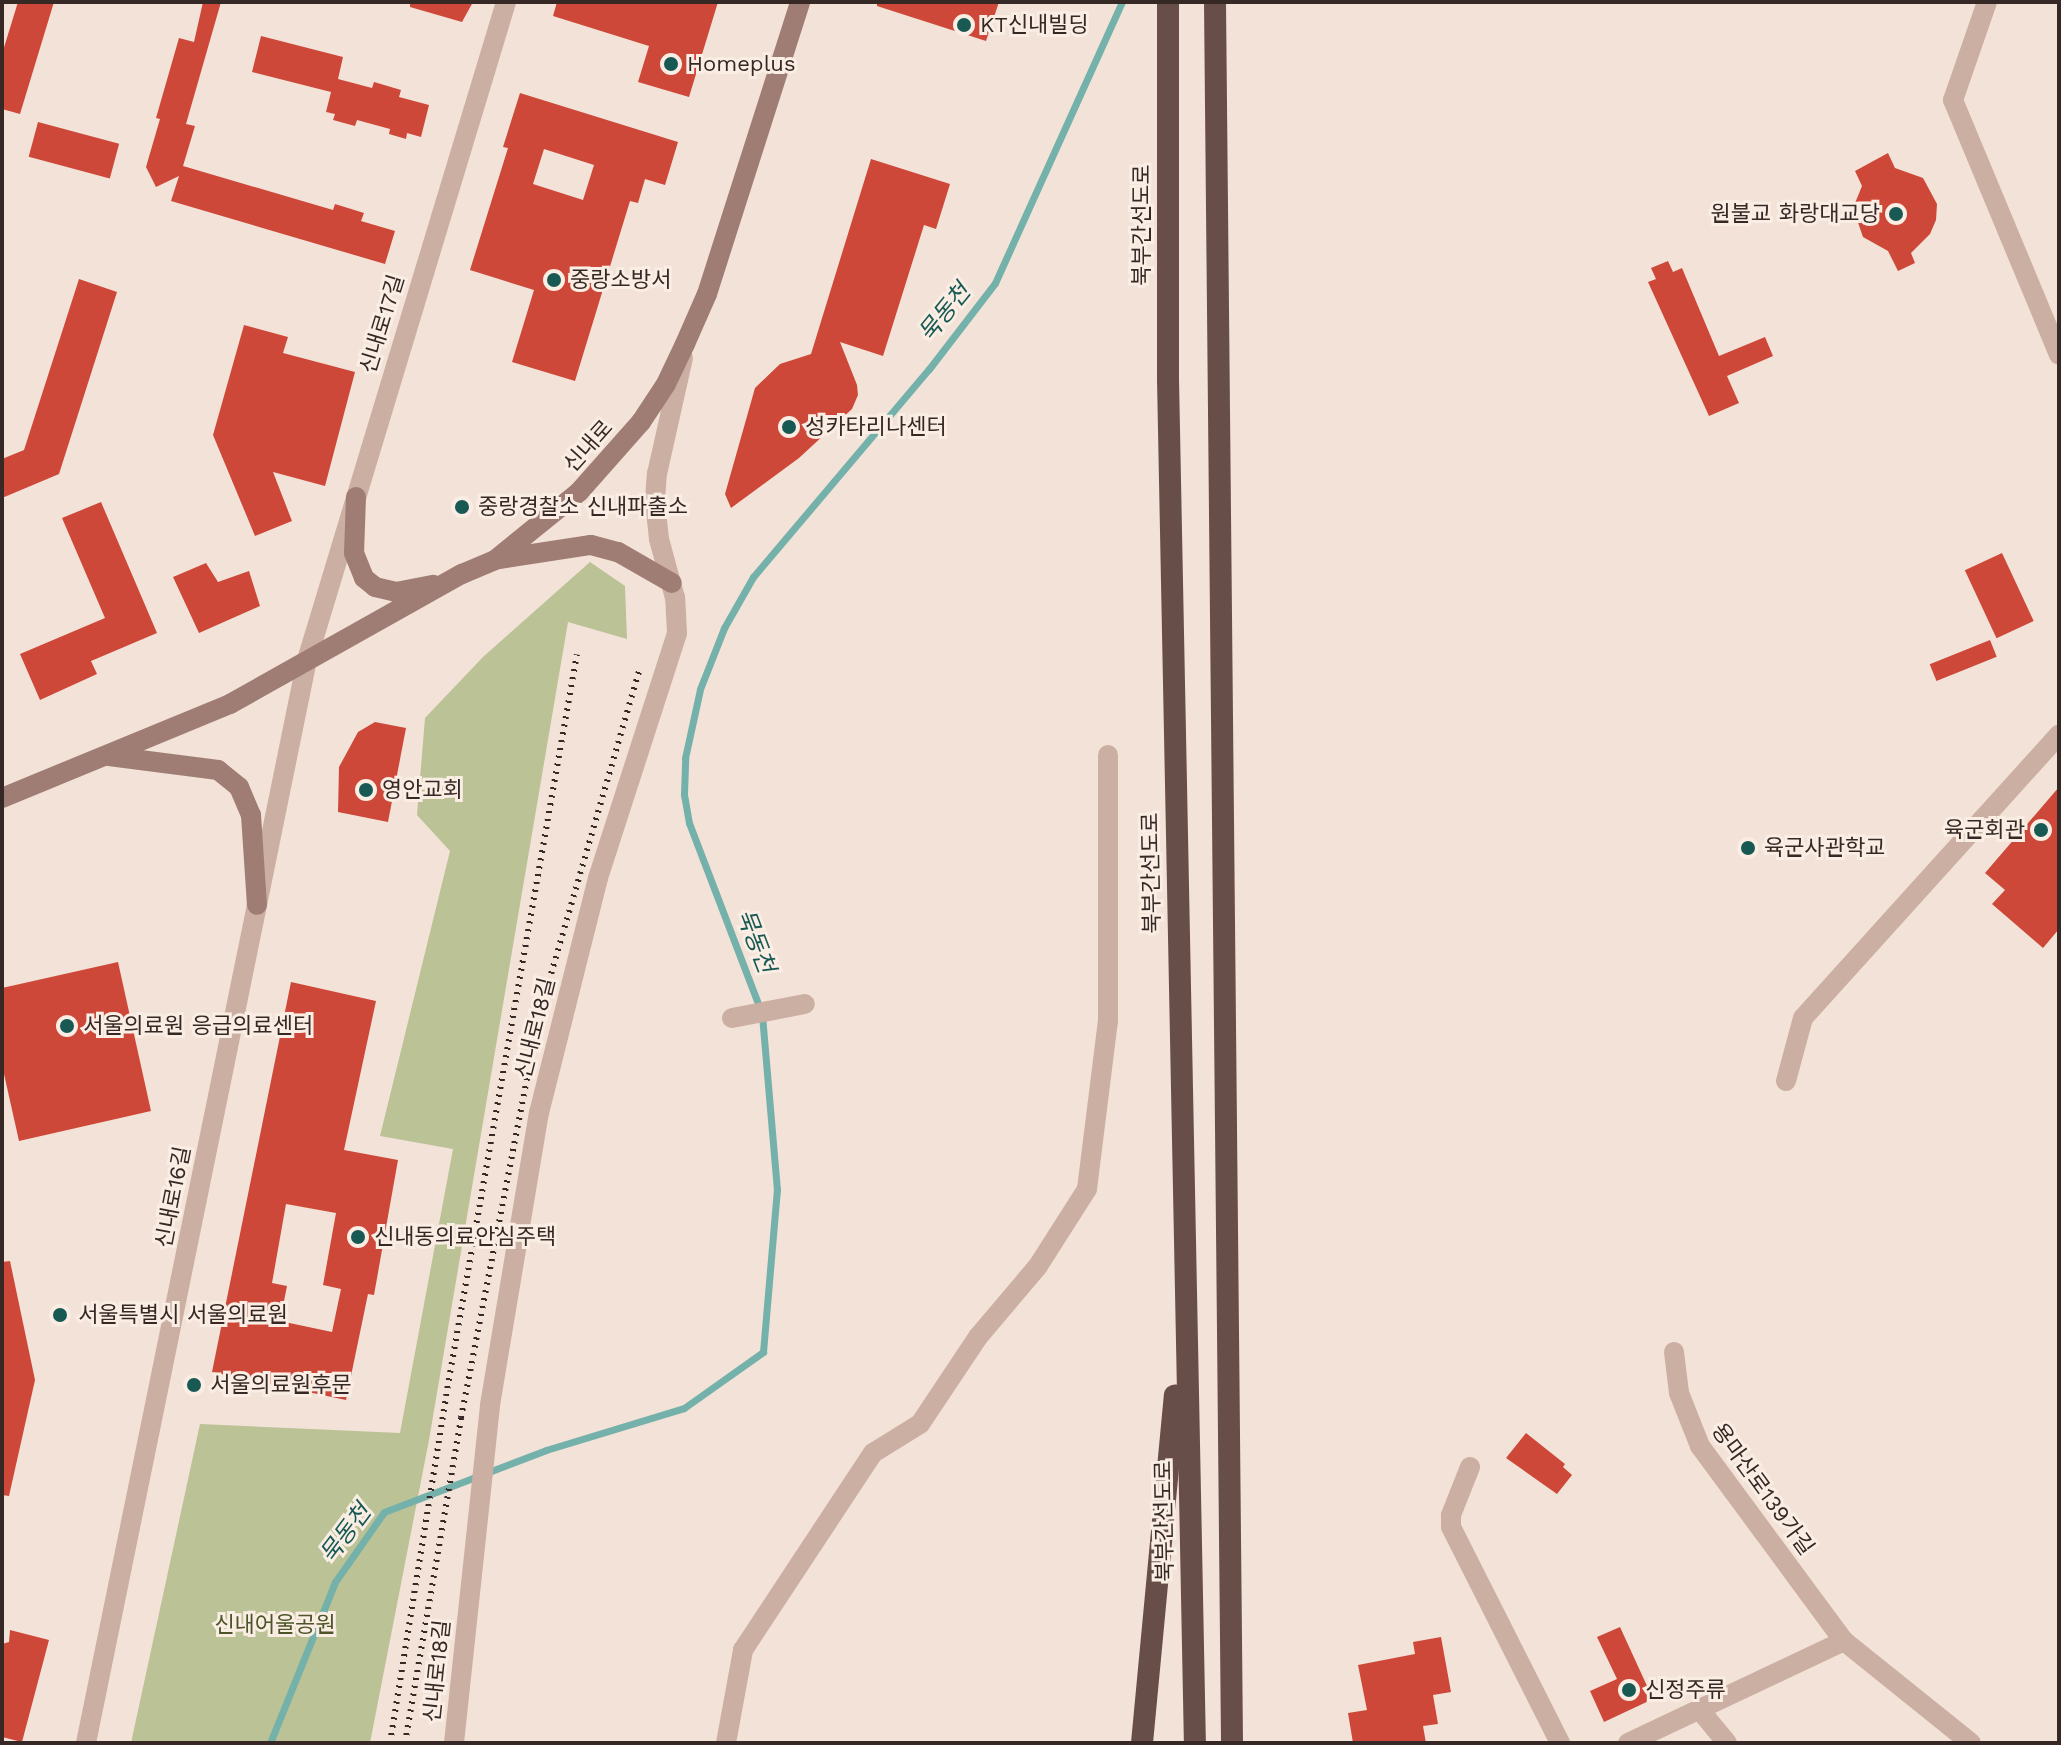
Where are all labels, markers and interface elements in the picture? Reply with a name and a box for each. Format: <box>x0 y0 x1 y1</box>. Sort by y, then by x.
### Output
place label: KT신내빌딩 <box>980 12 1089 38</box>
marker: KT신내빌딩 <box>955 16 973 34</box>
place label: Homeplus <box>687 51 796 77</box>
marker: Homeplus <box>662 55 680 73</box>
street label: 북부간선도로 <box>1129 164 1155 286</box>
place label: 원불교 화랑대교당 <box>1711 201 1880 227</box>
marker: 원불교 화랑대교당 <box>1887 205 1905 223</box>
place label: 중랑소방서 <box>570 267 671 293</box>
street label: 신내로17길 <box>354 271 410 377</box>
marker: 중랑소방서 <box>545 271 563 289</box>
water label: 묵동천 <box>913 278 977 348</box>
place label: 성카타리나센터 <box>805 414 947 440</box>
street label: 신내로 <box>558 415 618 477</box>
marker: 성카타리나센터 <box>780 418 798 436</box>
place label: 중랑경찰소 신내파출소 <box>478 494 688 520</box>
marker: 중랑경찰소 신내파출소 <box>453 498 471 516</box>
place label: 영안교회 <box>382 777 463 803</box>
marker: 영안교회 <box>357 781 375 799</box>
street label: 북부간선도로 <box>1137 812 1165 934</box>
place label: 육군회관 <box>1944 817 2025 843</box>
marker: 육군회관 <box>2032 821 2050 839</box>
place label: 육군사관학교 <box>1764 835 1885 861</box>
marker: 육군사관학교 <box>1739 839 1757 857</box>
water label: 묵동천 <box>730 905 780 977</box>
street label: 신내로18길 <box>510 975 560 1081</box>
place label: 서울의료원 응급의료센터 <box>83 1013 313 1039</box>
marker: 서울의료원 응급의료센터 <box>58 1017 76 1035</box>
street label: 신내로16길 <box>150 1144 196 1250</box>
place label: 신내동의료안심주택 <box>374 1224 556 1250</box>
marker: 신내동의료안심주택 <box>349 1228 367 1246</box>
place label: 서울특별시 서울의료원 <box>78 1302 288 1328</box>
marker: 서울특별시 서울의료원 <box>49 1304 71 1326</box>
place label: 서울의료원후문 <box>210 1372 352 1398</box>
marker: 서울의료원후문 <box>185 1376 203 1394</box>
street label: 용마산로139가길 <box>1706 1418 1820 1560</box>
street label: 북부간선도로 <box>1150 1460 1178 1582</box>
water label: 묵동천 <box>315 1499 377 1569</box>
park label: 신내어울공원 <box>214 1612 336 1638</box>
street label: 신내로18길 <box>418 1618 456 1724</box>
place label: 신정주류 <box>1645 1677 1726 1703</box>
marker: 신정주류 <box>1620 1681 1638 1699</box>

